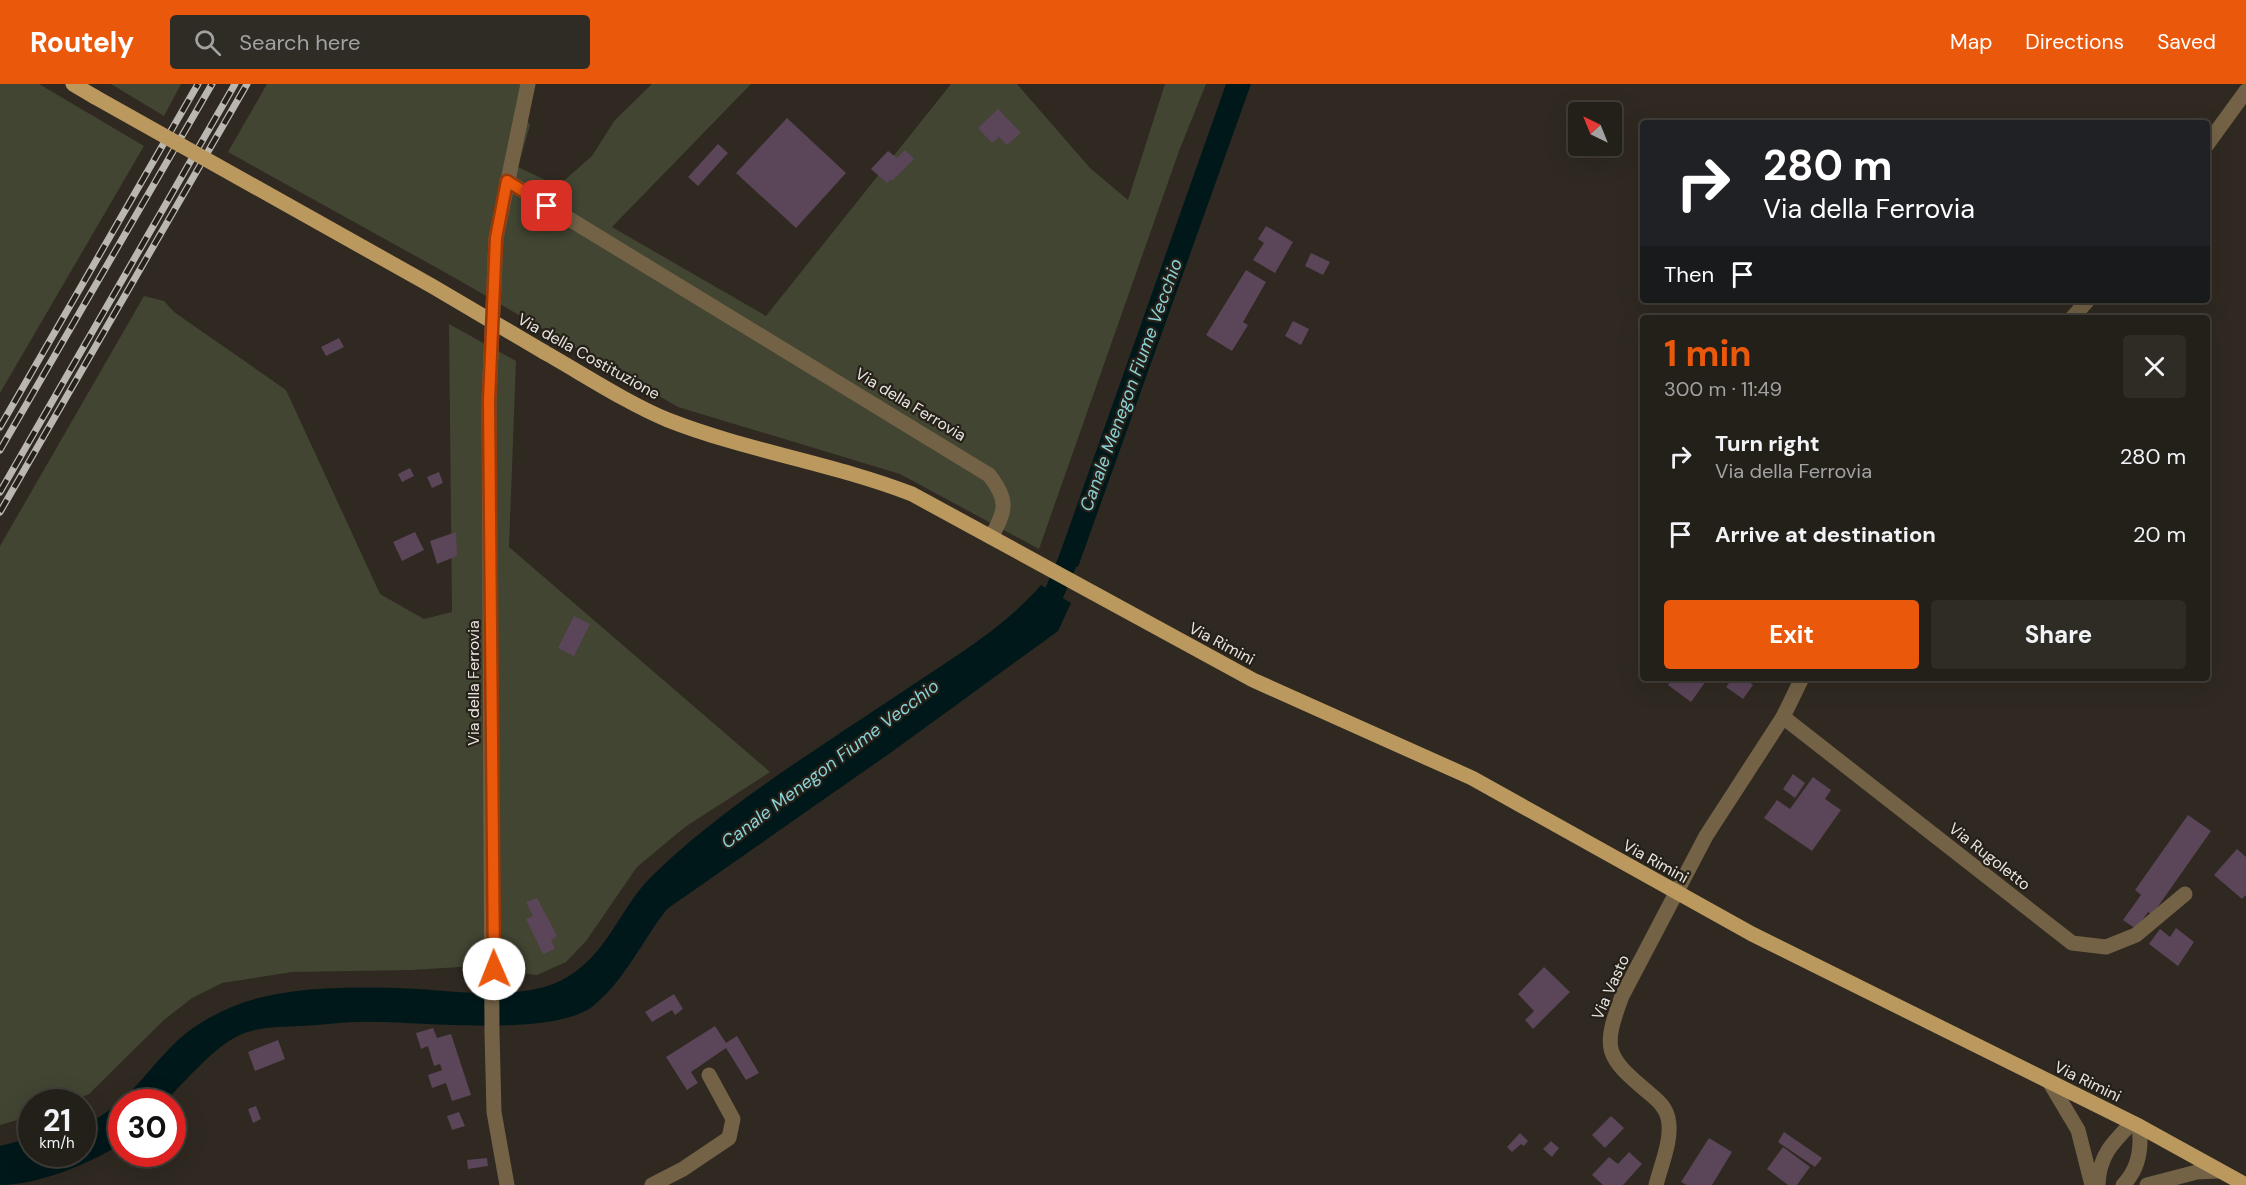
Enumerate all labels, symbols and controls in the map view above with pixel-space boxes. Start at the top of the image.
search box [170,15,590,69]
text: Routely [30,24,134,61]
icon: search [191,26,224,59]
text: Search here [239,28,361,57]
text: Map [1950,28,1992,56]
text: Directions [2025,28,2124,56]
text: Saved [2157,28,2216,56]
north arrow [1568,102,1622,156]
map controls [1568,102,1622,156]
text: 280 m [1763,138,1893,193]
icon: right [1664,144,1742,222]
pin [521,180,572,231]
icon: arrive [530,189,563,222]
text: Via della Ferrovia [1763,191,1975,226]
water label: Canale Menegon Fiume Vecchio [1074,255,1188,515]
icon: arrive [1726,258,1759,291]
text: Then [1664,260,1714,289]
street label: Via della Costituzione [514,309,664,404]
text: 1 min [1664,330,1752,377]
button: close [2123,335,2186,398]
street label: Via della Ferrovia [851,363,970,446]
text: 300 m · 11:49 [1664,376,1782,402]
text: Turn right [1715,429,1820,458]
icon: right [1664,440,1697,473]
text: 280 m [2120,442,2186,471]
text: Via della Ferrovia [1715,458,1872,484]
icon: arrive [1664,518,1697,551]
text: Arrive at destination [1715,520,1936,549]
text: 20 m [2133,520,2186,549]
button: Exit [1664,600,1919,669]
button: Share [1931,600,2186,669]
street label: Via Rimini [1185,617,1258,670]
street label: Via della Ferrovia [463,620,484,746]
water label: Canale Menegon Fiume Vecchio [716,674,944,854]
street label: Via Rugoletto [1944,818,2035,895]
street label: Via Rimini [1619,835,1692,888]
position arrow [462,937,526,1001]
street label: Via Vasto [1587,951,1634,1023]
street label: Via Rimini [2051,1056,2125,1107]
speed limit sign: 30 [108,1089,186,1167]
text: 21 [43,1101,71,1140]
text: km/h [39,1133,75,1153]

